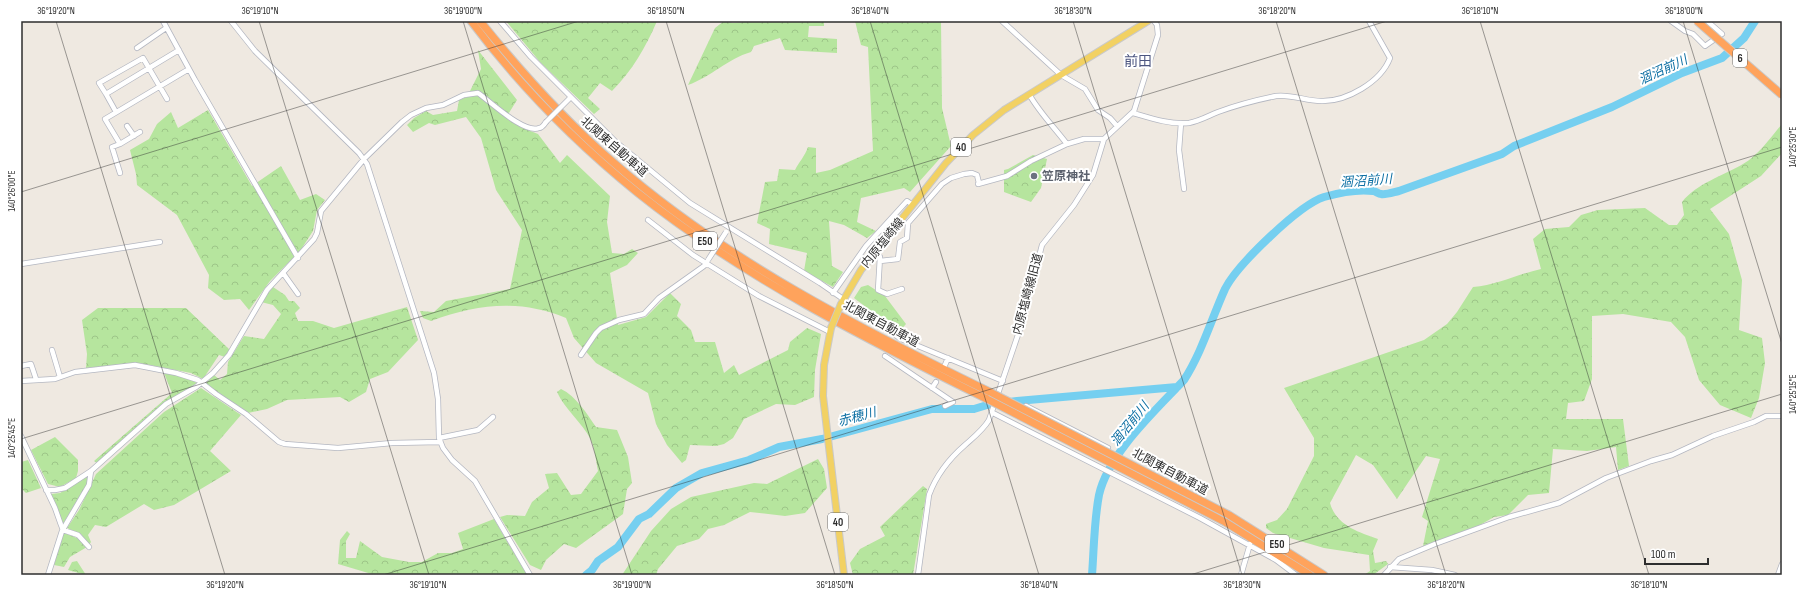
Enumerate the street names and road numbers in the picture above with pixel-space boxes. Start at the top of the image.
road number: 6 [1733,49,1747,67]
street label: 北関東自動車道 [577,114,651,180]
road number: 40 [951,138,971,156]
street label: 内原塩崎線 [858,215,908,271]
road number: E50 [693,232,717,250]
street label: 内原塩崎線旧道 [1010,251,1046,337]
street label: 北関東自動車道 [840,298,922,350]
street label: 北関東自動車道 [1129,446,1211,498]
road number: 40 [828,513,848,531]
road number: E50 [1265,535,1289,553]

